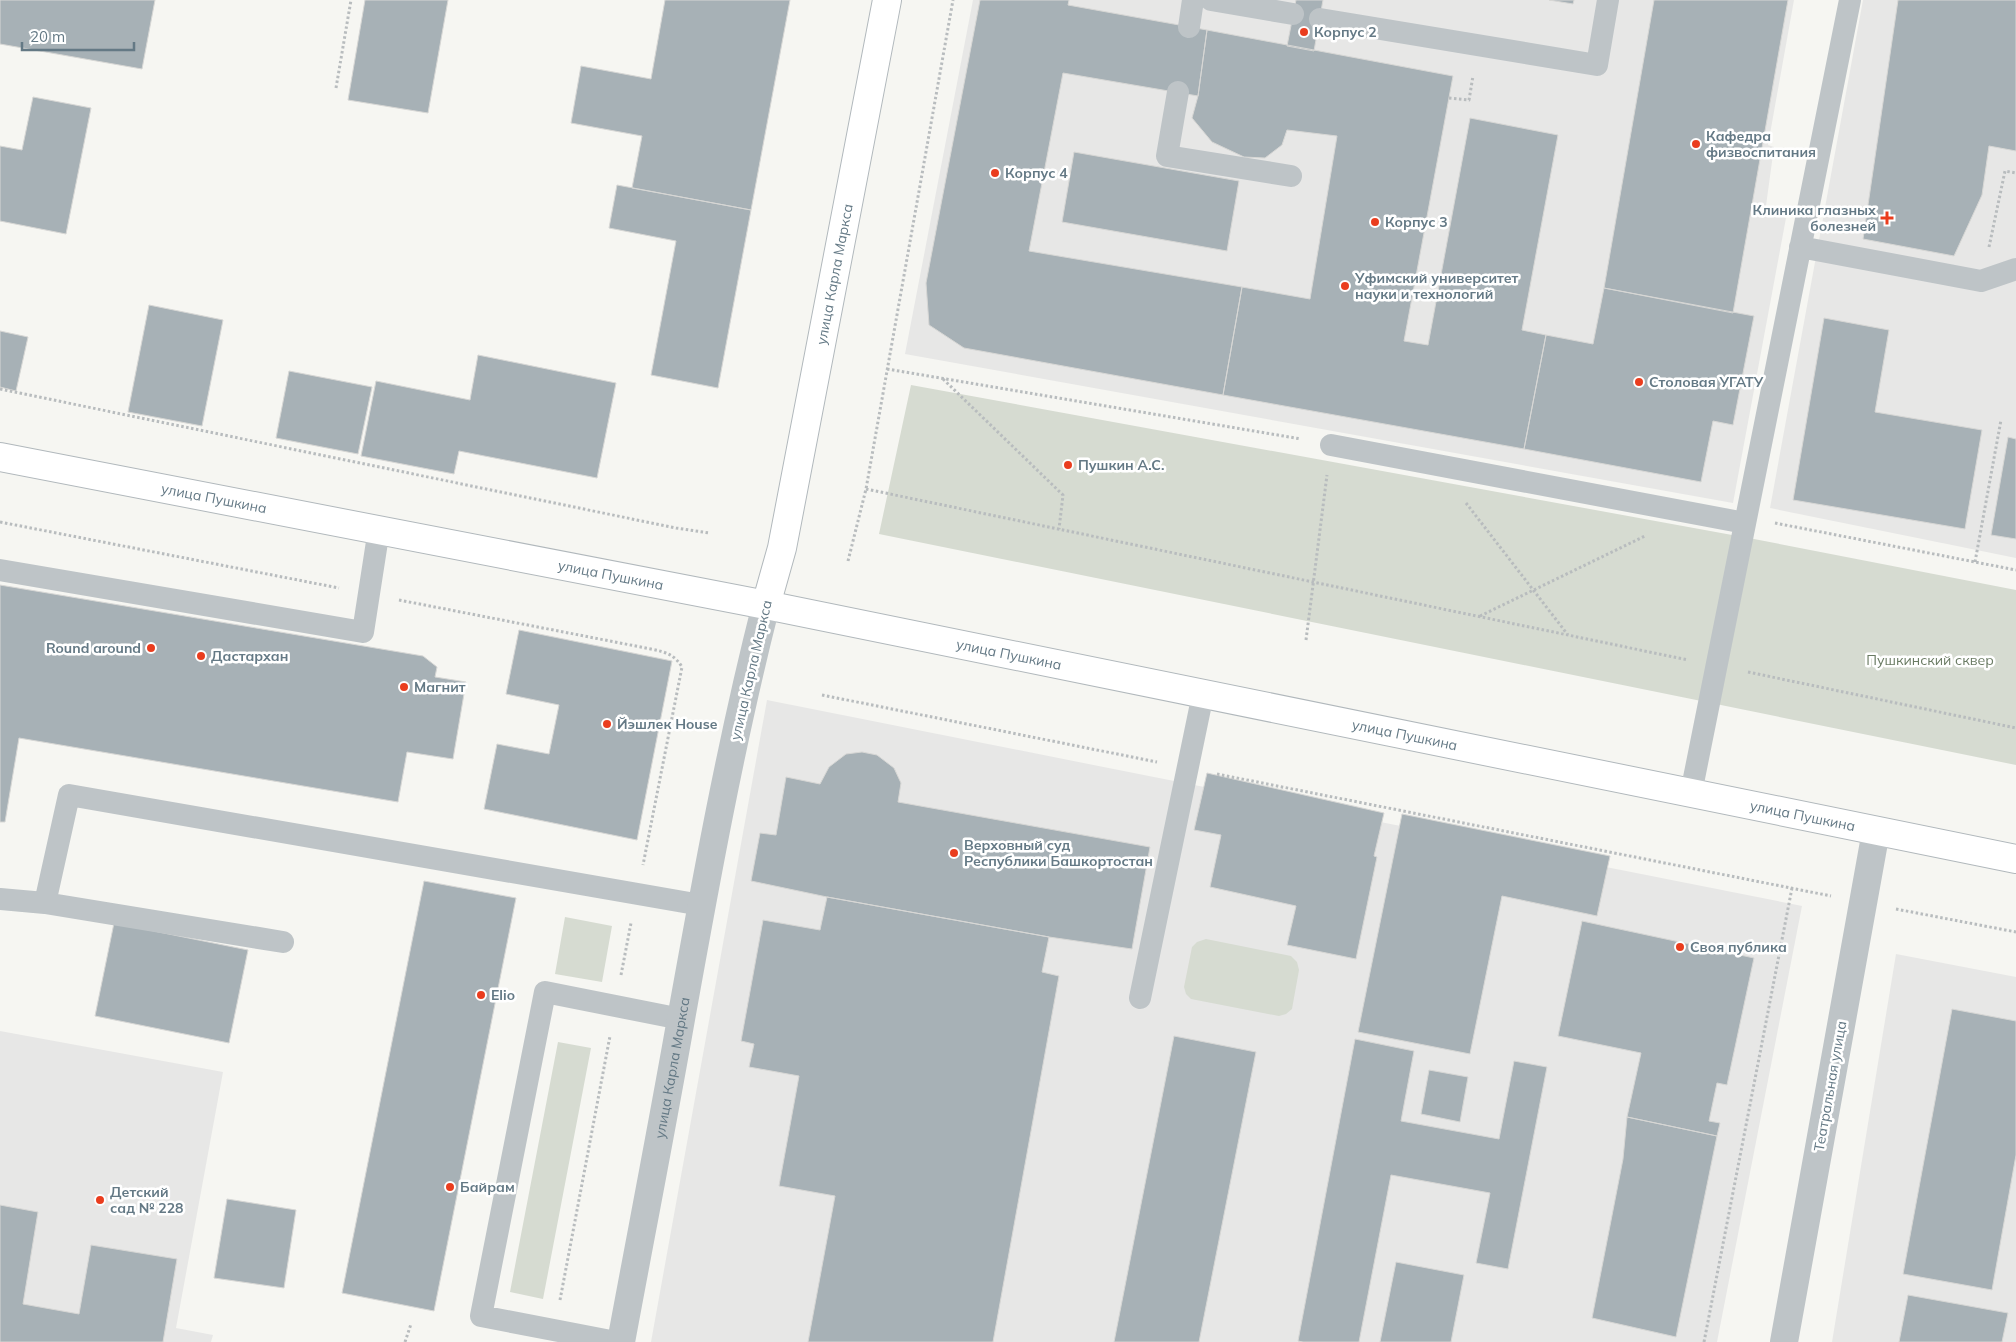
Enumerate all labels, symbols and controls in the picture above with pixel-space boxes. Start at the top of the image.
scale bar [22,20,135,52]
place label: Корпус 2 [1314,23,1377,41]
marker: Корпус 2 [1298,26,1310,38]
text: 20 m [30,27,65,46]
place label: Кафедра физвоспитания [1706,127,1816,161]
marker: Кафедра физвоспитания [1690,138,1702,150]
place label: Корпус 4 [1005,164,1068,182]
marker: Корпус 4 [989,167,1001,179]
place label: Клиника глазных болезней [1753,201,1876,235]
street label: улица Карла Маркса [812,202,857,346]
marker: Клиника глазных болезней [1880,211,1894,225]
place label: Корпус 3 [1385,213,1448,231]
marker: Корпус 3 [1369,216,1381,228]
place label: Уфимский университет науки и технологий [1354,269,1519,303]
marker: Уфимский университет науки и технологий [1339,280,1351,292]
place label: Столовая УГАТУ [1649,373,1764,391]
marker: Столовая УГАТУ [1633,376,1645,388]
place label: Пушкин А.С. [1078,456,1165,474]
marker: Пушкин А.С. [1062,459,1074,471]
street label: улица Пушкина [160,479,268,517]
street label: улица Пушкина [556,556,665,594]
street label: улица Карла Маркса [726,598,776,742]
street label: улица Пушкина [955,635,1063,674]
place label: Round around [46,639,141,657]
marker: Round around [145,642,157,654]
place label: Дастархан [211,647,288,665]
marker: Дастархан [195,650,207,662]
park label: Пушкинский сквер [1866,651,1994,669]
place label: Магнит [414,678,466,696]
marker: Магнит [398,681,410,693]
place label: Йэшлек House [617,715,718,733]
street label: улица Пушкина [1351,715,1459,754]
marker: Йэшлек House [601,718,613,730]
street label: улица Пушкина [1748,796,1857,835]
place label: Верховный суд Республики Башкортостан [964,836,1153,870]
marker: Верховный суд Республики Башкортостан [948,847,960,859]
place label: Своя публика [1690,938,1787,956]
marker: Своя публика [1674,941,1686,953]
place label: Elio [491,986,515,1004]
marker: Elio [475,989,487,1001]
street label: улица Карла Маркса [650,996,694,1140]
street label: Театральная улица [1810,1019,1850,1153]
place label: Байрам [460,1178,515,1196]
marker: Байрам [444,1181,456,1193]
place label: Детский сад № 228 [110,1183,184,1217]
marker: Детский сад № 228 [94,1194,106,1206]

